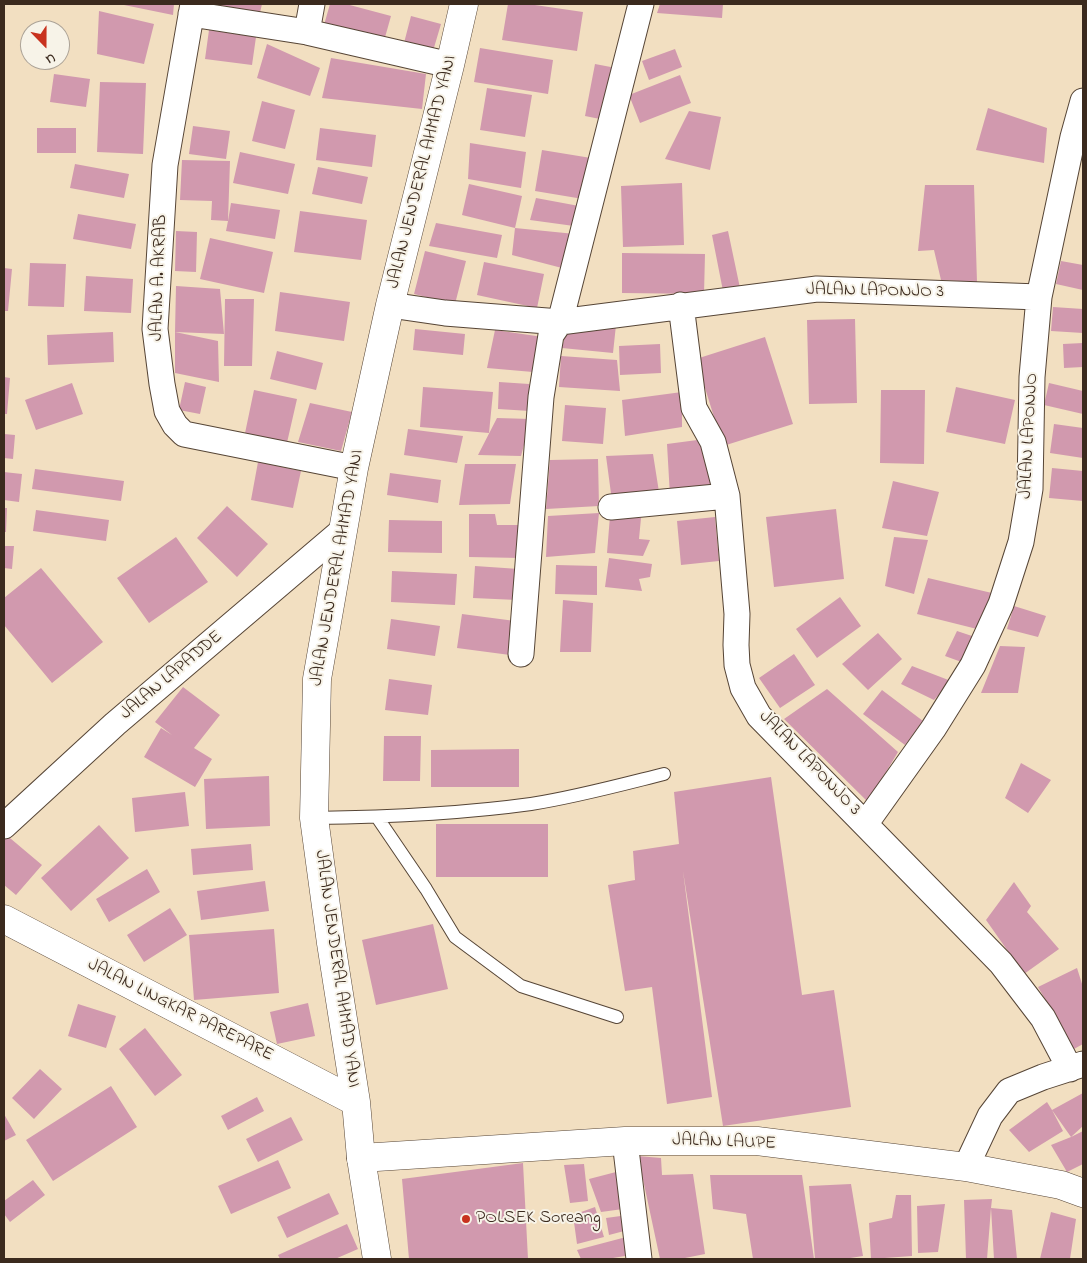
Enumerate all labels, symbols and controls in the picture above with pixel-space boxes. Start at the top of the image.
north arrow [20,20,70,70]
text: U [42,47,58,70]
street label: JALAN JENDERAL AHMAD YANI [384,53,462,291]
street label: JALAN A. AKRAB [147,214,173,342]
street label: JALAN LAPONJO 3 [806,280,944,304]
street label: JALAN LAPONJO [1016,373,1044,499]
street label: JALAN JENDERAL AHMAD YANI [307,448,369,688]
street label: JALAN LAPADDE [116,627,228,725]
street label: JALAN LAPONJO 3 [753,707,865,821]
street label: JALAN JENDERAL AHMAD YANI [309,849,363,1089]
street label: JALAN LINGKAR PAREPARE [84,955,276,1067]
street label: JALAN LAUPE [672,1130,776,1156]
place label: POLSEK Soreang [476,1208,601,1230]
marker: POLSEK Soreang [460,1213,472,1225]

